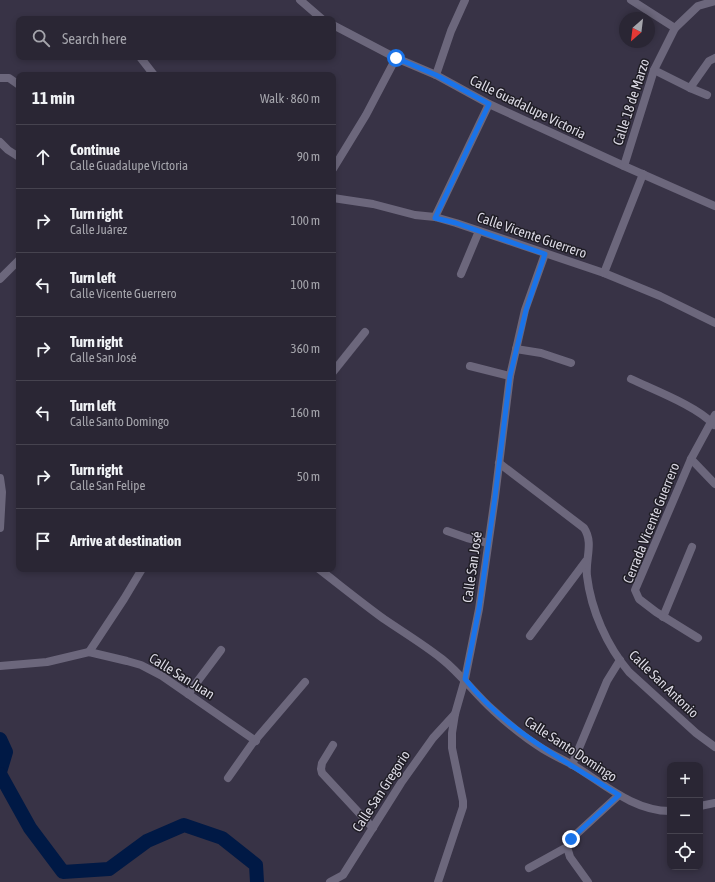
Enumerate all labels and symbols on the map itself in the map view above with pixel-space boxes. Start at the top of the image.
north arrow [619,12,655,48]
route start [387,49,405,67]
street label: Calle 18 de Marzo [610,57,652,147]
street label: Calle Guadalupe Victoria [467,72,589,142]
street label: Calle Vicente Guerrero [475,209,589,261]
street label: Cerrada Vicente Guerrero [619,460,683,586]
street label: Calle San José [459,530,485,604]
street label: Calle San Antonio [626,647,702,721]
street label: Calle San Juan [146,650,218,702]
street label: Calle Santo Domingo [522,713,620,785]
street label: Calle San Gregorio [349,747,413,835]
route end [562,830,580,848]

